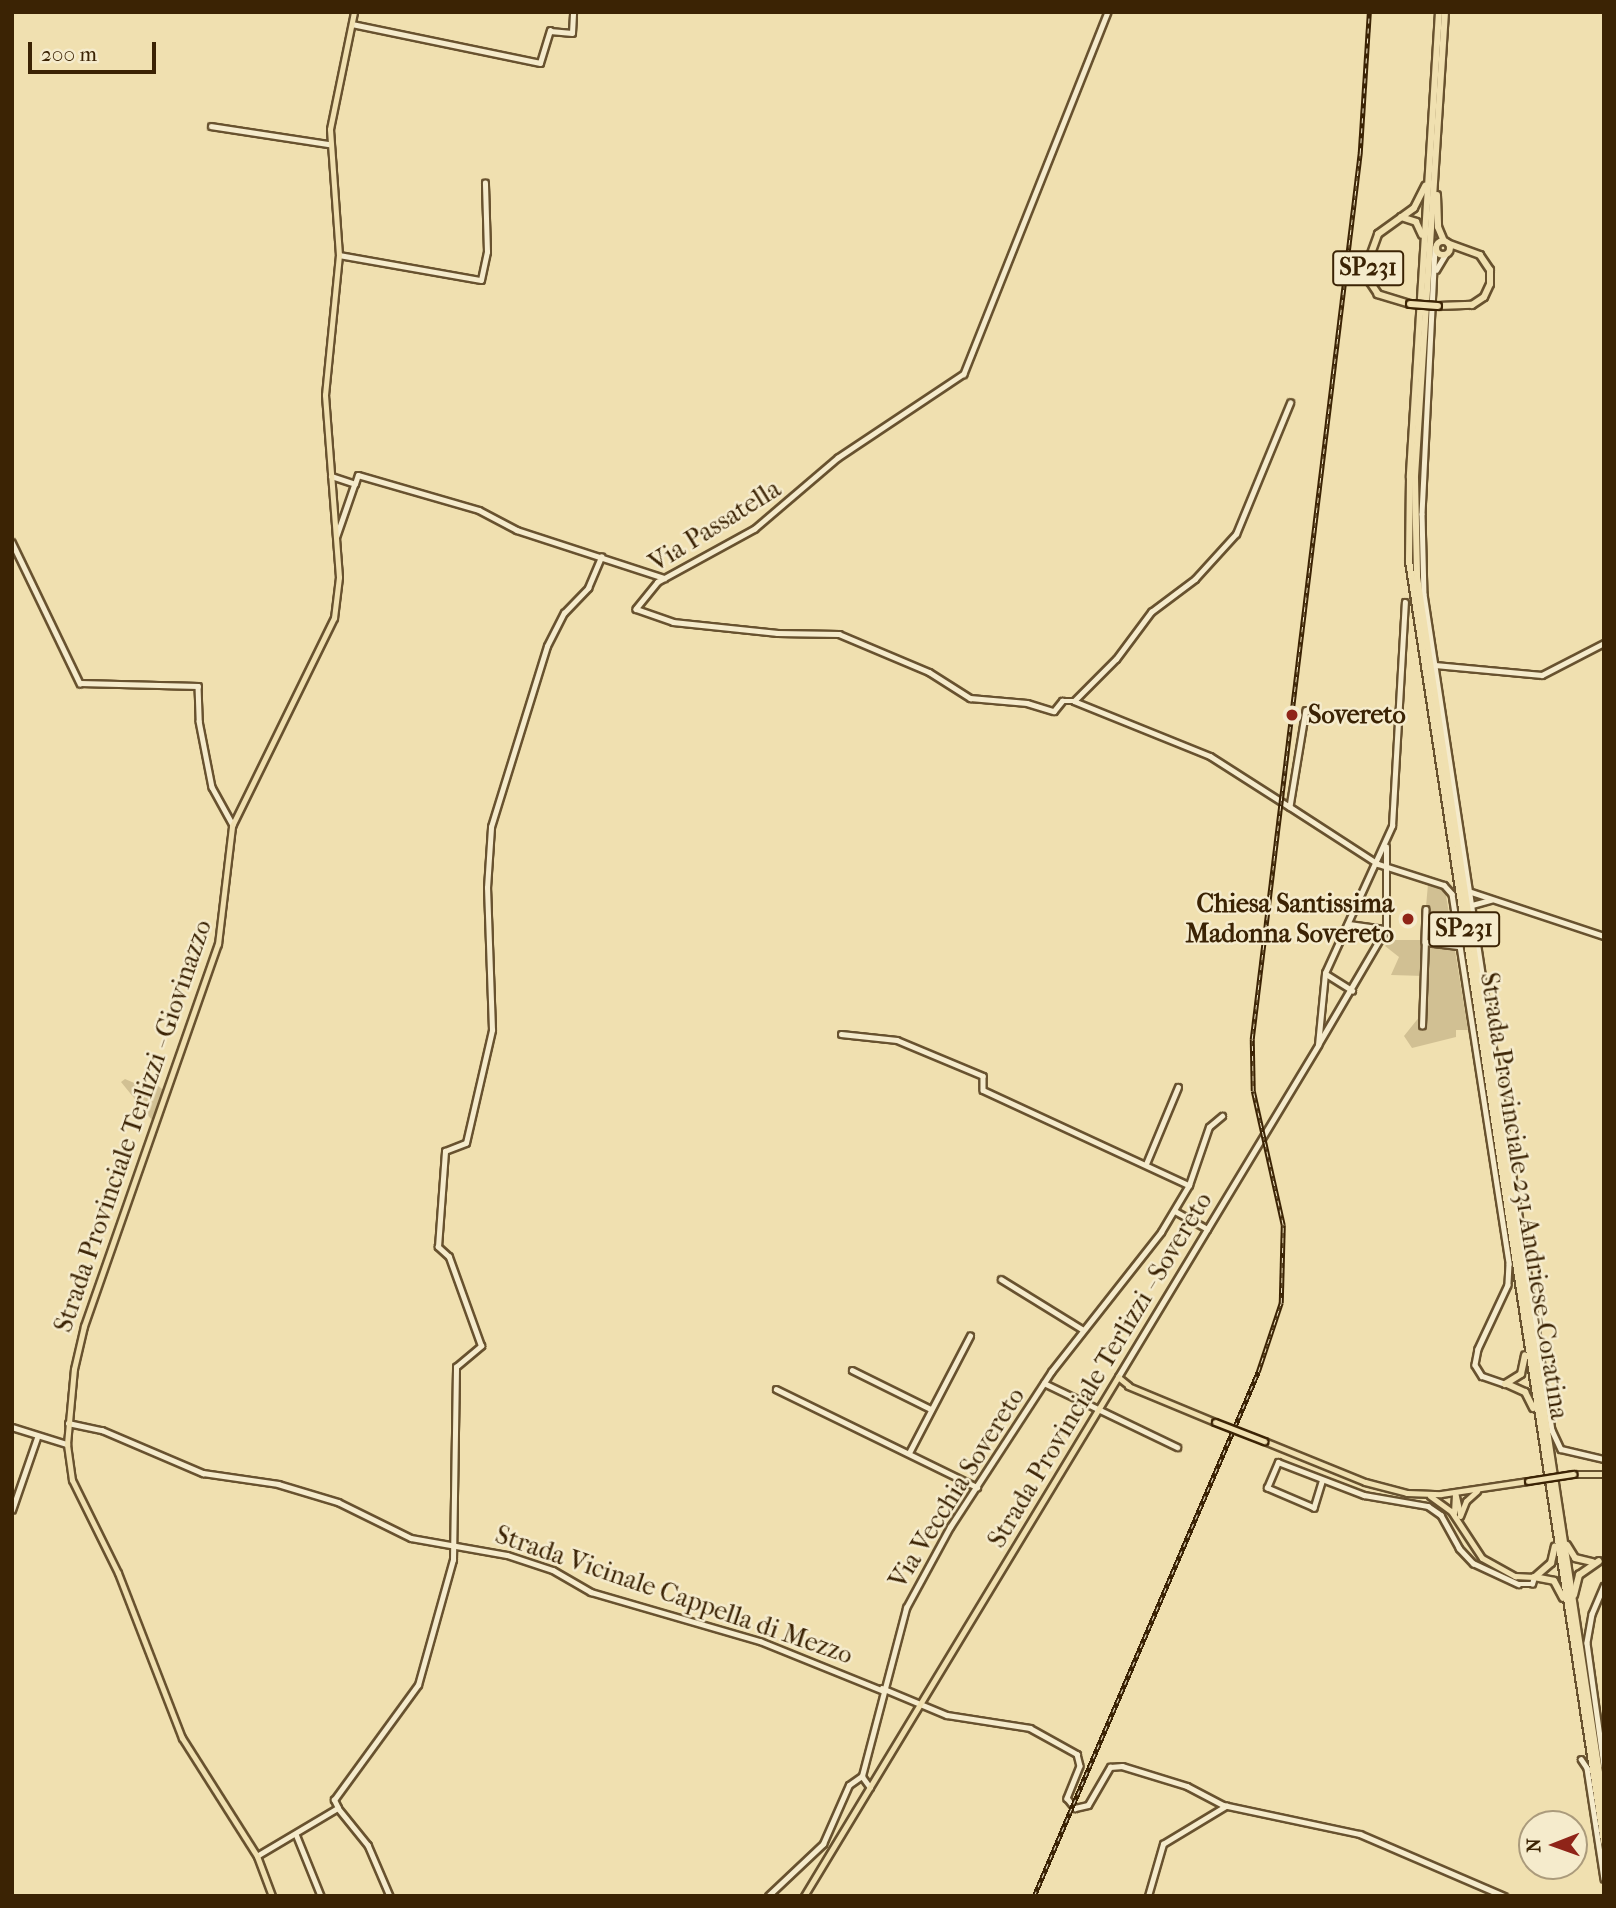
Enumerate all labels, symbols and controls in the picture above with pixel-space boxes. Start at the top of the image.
scale bar [32,28,159,72]
text: 200 m [41,42,97,66]
road number: SP231 [1331,247,1405,288]
street label: Via Passatella [643,473,787,579]
place label: Sovereto [1308,699,1406,731]
marker: Sovereto [1282,705,1302,725]
place label: Chiesa Santissima Madonna Sovereto [1186,888,1394,950]
road number: SP231 [1427,909,1501,950]
marker: Chiesa Santissima Madonna Sovereto [1400,911,1416,927]
street label: Strada Provinciale Terlizzi - Giovinazzo [48,916,218,1336]
street label: Strada Provinciale 231 Andriese-Coratina [1473,970,1575,1422]
street label: Strada Provinciale Terlizzi - Sovereto [981,1187,1219,1553]
street label: Via Vecchia Sovereto [883,1382,1031,1594]
street label: Strada Vicinale Cappella di Mezzo [491,1519,857,1671]
north arrow [1518,1810,1588,1880]
text: N [1523,1838,1545,1853]

